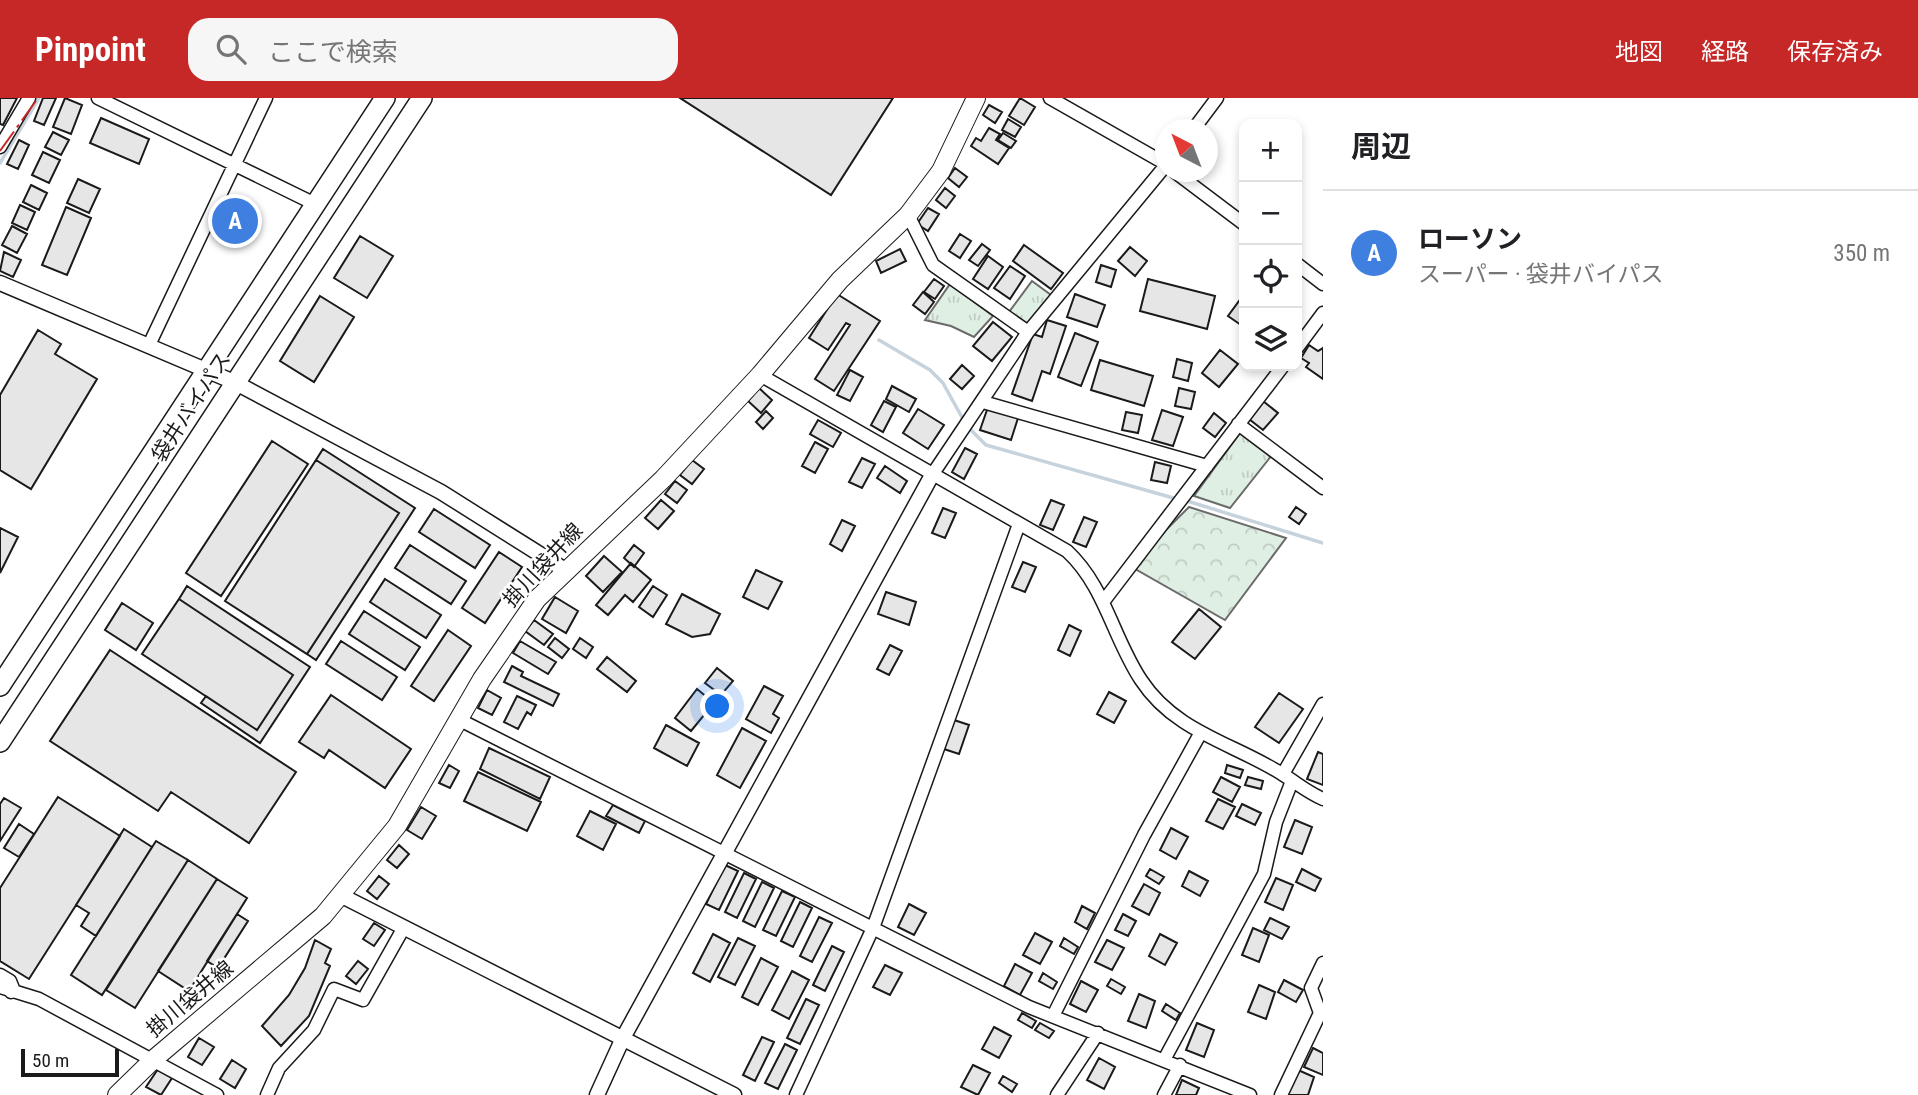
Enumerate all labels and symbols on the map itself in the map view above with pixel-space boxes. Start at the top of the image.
north arrow [1155,119,1218,182]
pin: A [212,195,258,247]
street label: 袋井バイパス [147,348,235,466]
street label: 掛川袋井線 [498,518,588,612]
your location [700,689,734,723]
street label: 掛川袋井線 [142,956,238,1042]
scale bar [21,1046,119,1078]

